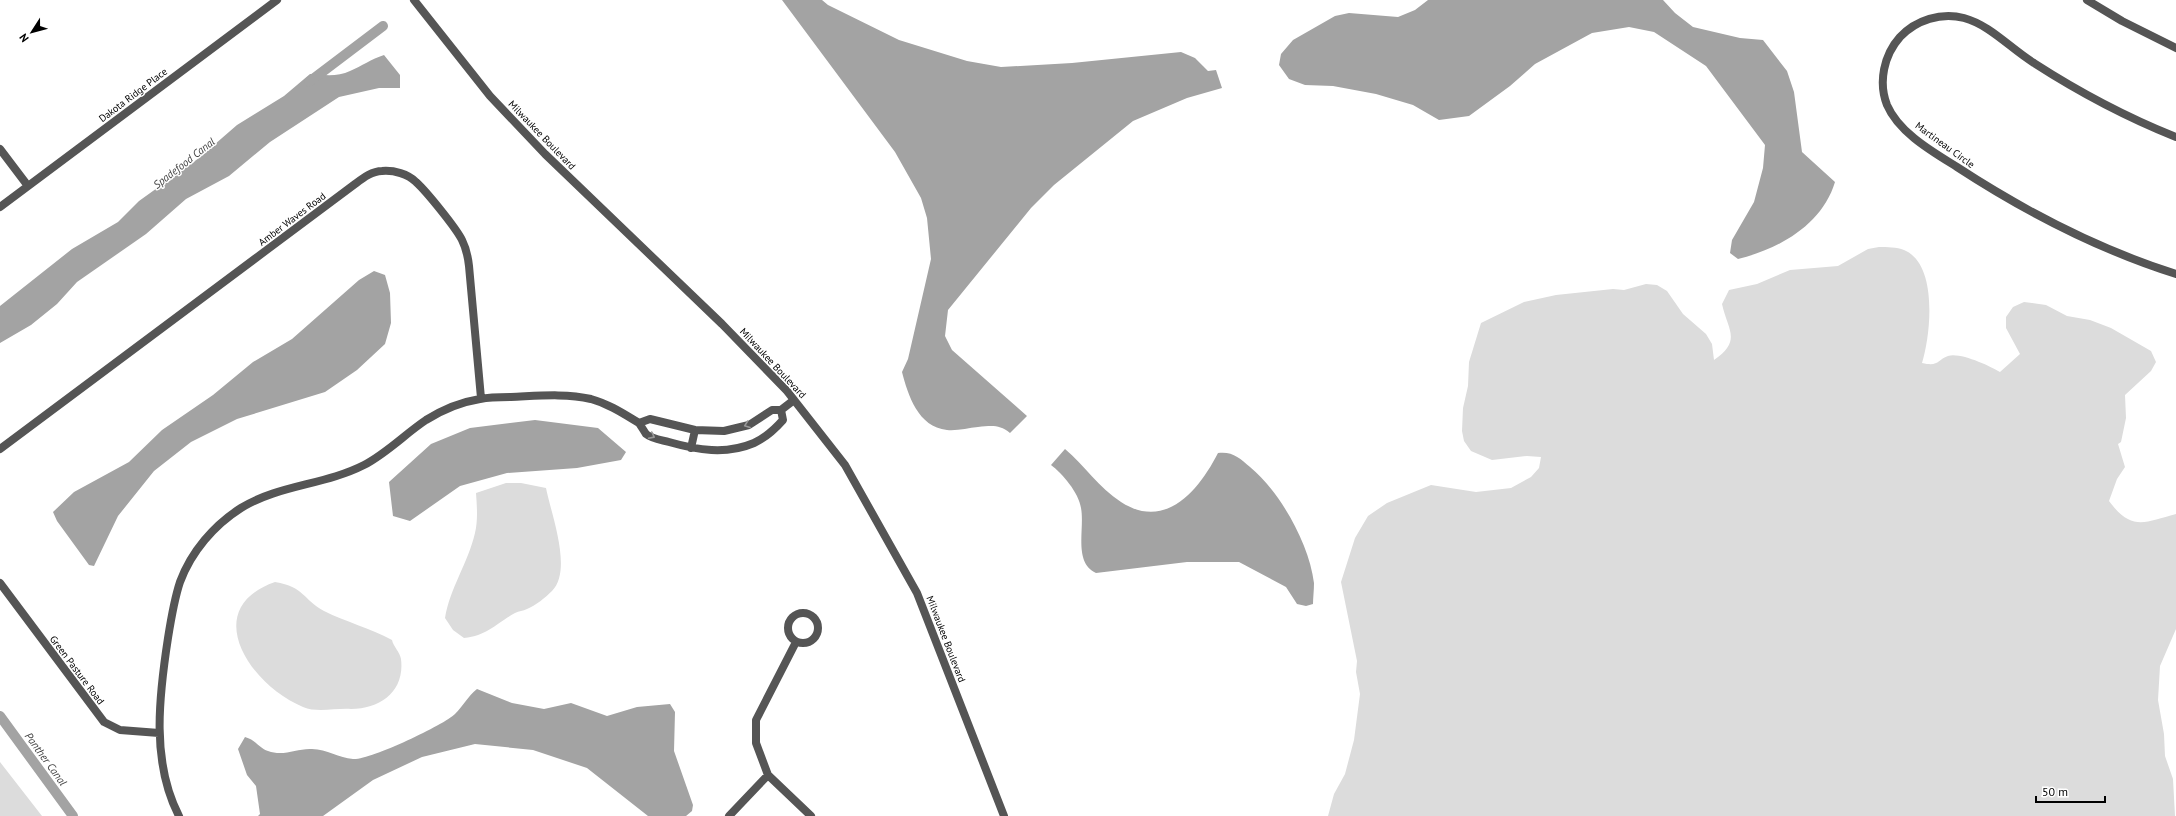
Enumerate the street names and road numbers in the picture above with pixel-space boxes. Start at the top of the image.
street label: Dakota Ridge Place [96,65,170,125]
street label: Milwaukee Boulevard [506,98,578,172]
street label: Martineau Circle [1913,119,1977,171]
street label: Amber Waves Road [256,189,328,249]
street label: Milwaukee Boulevard [737,325,809,401]
street label: Milwaukee Boulevard [924,594,968,684]
street label: Green Pasture Road [47,633,107,707]

